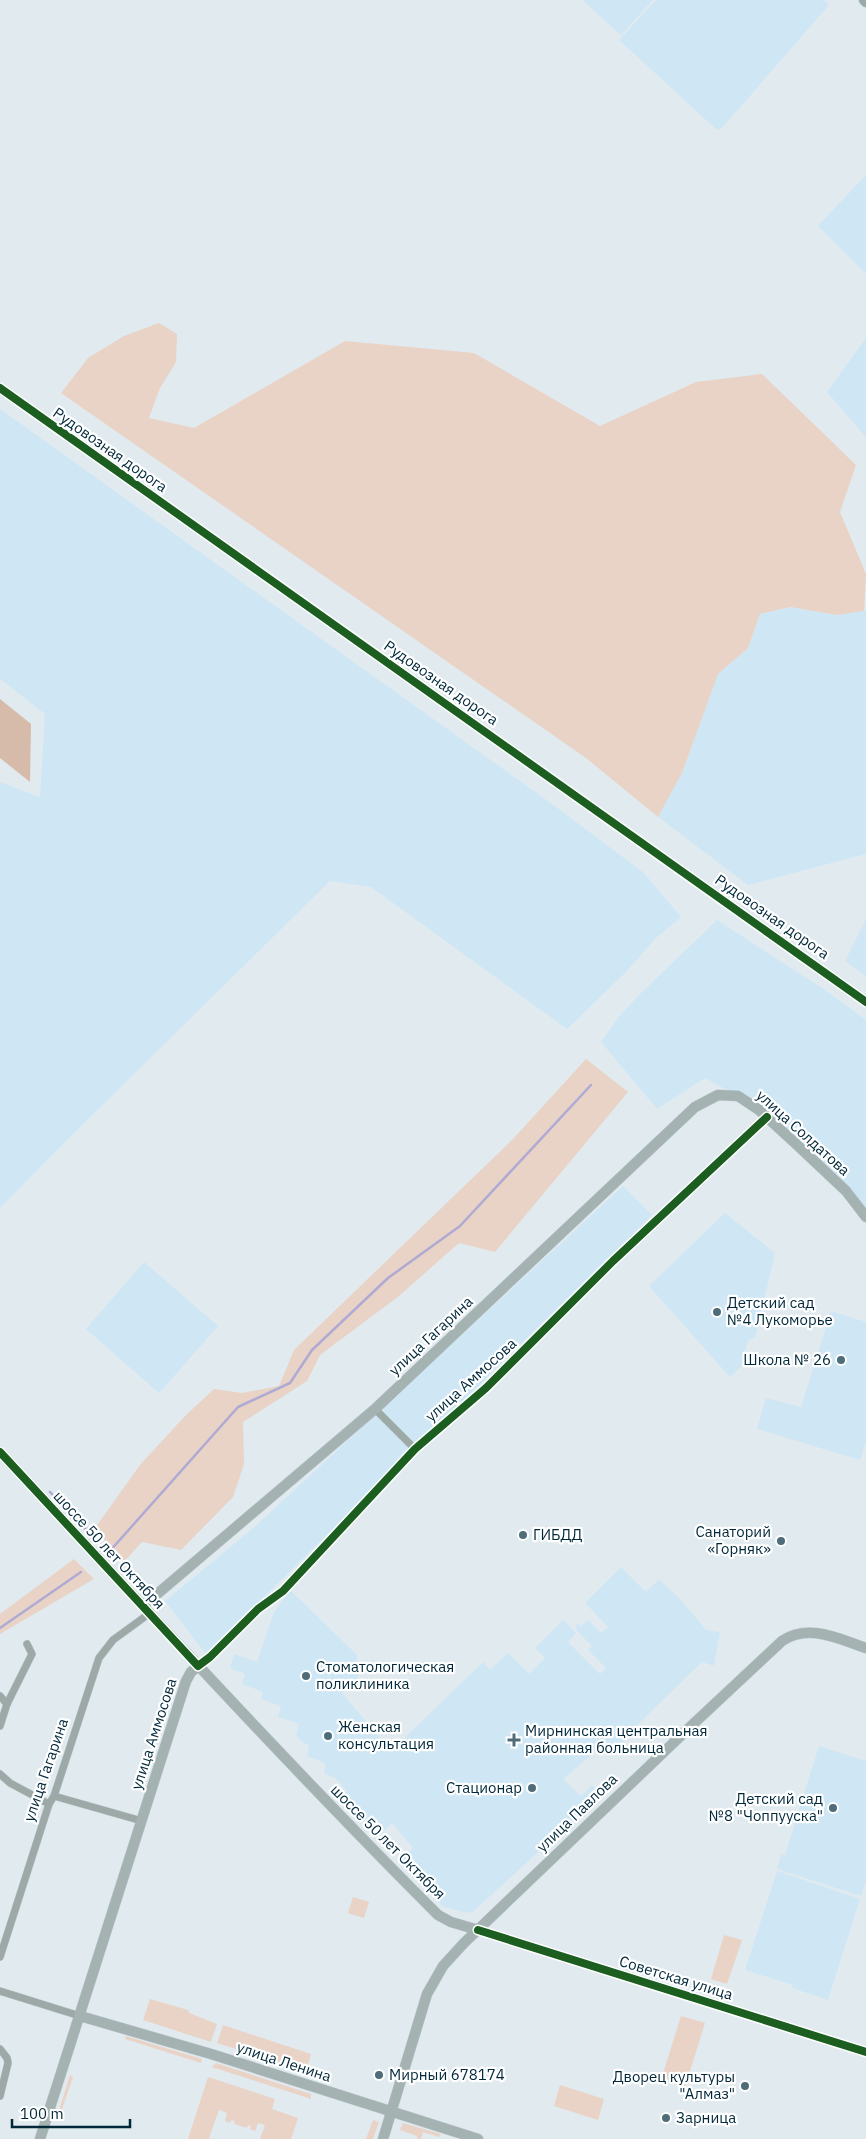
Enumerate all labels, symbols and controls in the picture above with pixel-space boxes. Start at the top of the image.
street label: Рудовозная дорога [49,403,171,496]
street label: Рудовозная дорога [380,636,502,729]
street label: Рудовозная дорога [711,870,833,963]
street label: улица Солдатова [753,1086,854,1180]
street label: улица Гагарина [385,1292,477,1379]
place label: Детский сад №4 Лукоморье [727,1293,833,1329]
marker: Детский сад №4 Лукоморье [711,1306,723,1318]
street label: улица Аммосова [421,1334,520,1426]
place label: Школа № 26 [743,1350,831,1369]
marker: Школа № 26 [835,1354,847,1366]
street label: шоссе 50 лет Октября [50,1487,169,1613]
place label: Санаторий «Горняк» [696,1522,771,1558]
place label: ГИБДД [533,1525,583,1544]
marker: ГИБДД [517,1529,529,1541]
marker: Санаторий «Горняк» [775,1535,787,1547]
place label: Стоматологическая поликлиника [316,1657,454,1693]
marker: Стоматологическая поликлиника [300,1670,312,1682]
street label: улица Аммосова [127,1676,181,1792]
street label: улица Гагарина [19,1716,72,1824]
place label: Женская консультация [338,1717,434,1753]
place label: Мирнинская центральная районная больница [525,1721,708,1757]
marker: Женская консультация [322,1730,334,1742]
marker: Мирнинская центральная районная больница [507,1733,521,1747]
street label: улица Павлова [532,1769,621,1856]
place label: Стационар [446,1778,522,1797]
street label: шоссе 50 лет Октября [327,1780,450,1903]
marker: Стационар [526,1782,538,1794]
place label: Детский сад №8 "Чоппууска" [709,1789,823,1825]
marker: Детский сад №8 "Чоппууска" [827,1802,839,1814]
street label: Советская улица [617,1951,735,2004]
street label: улица Ленина [235,2037,334,2086]
place label: Мирный 678174 [389,2065,505,2084]
place label: Дворец культуры "Алмаз" [613,2067,735,2103]
marker: Мирный 678174 [373,2069,385,2081]
marker: Дворец культуры "Алмаз" [739,2080,751,2092]
scale bar [12,2096,130,2128]
text: 100 m [20,2104,64,2123]
place label: Зарница [676,2108,736,2127]
marker: Зарница [660,2112,672,2124]

